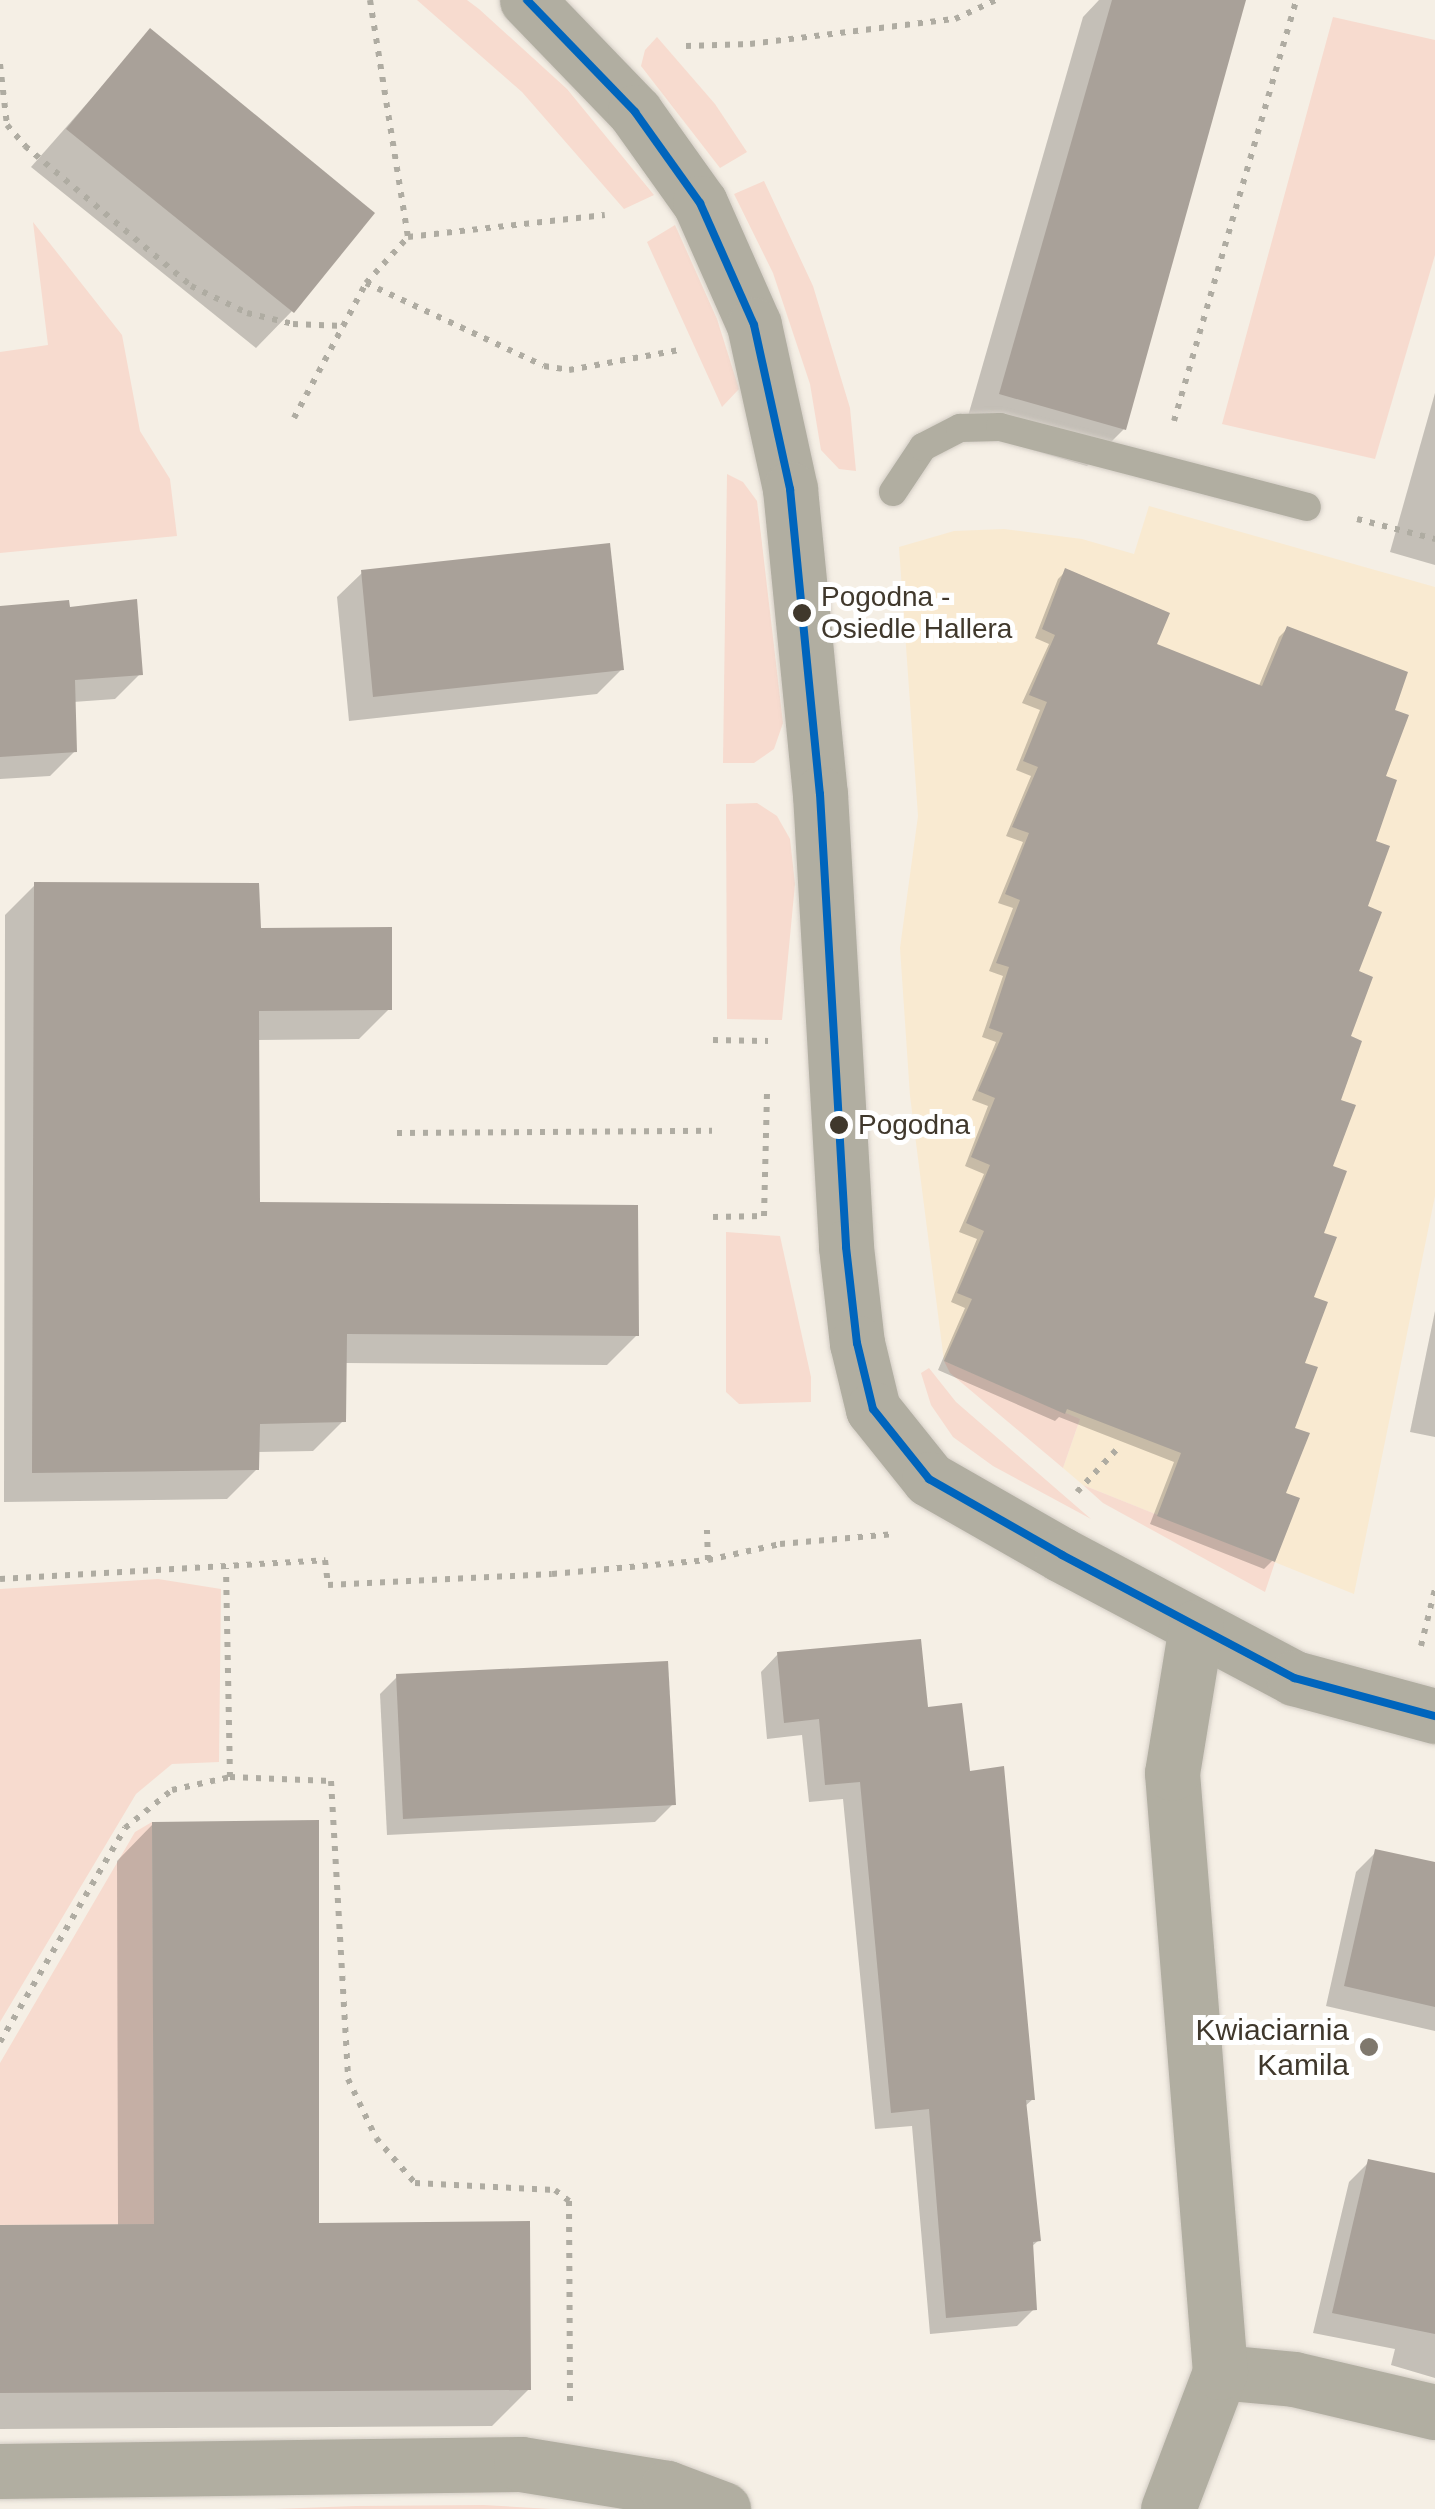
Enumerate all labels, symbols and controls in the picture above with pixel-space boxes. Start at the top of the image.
place label: Pogodna - Osiedle Hallera [821,580,1012,646]
marker: Pogodna - Osiedle Hallera [792,603,812,623]
place label: Pogodna [858,1108,970,1142]
marker: Pogodna [829,1115,849,1135]
place label: Kwiaciarnia Kamila [1196,2012,1349,2082]
marker: Kwiaciarnia Kamila [1358,2036,1380,2058]

